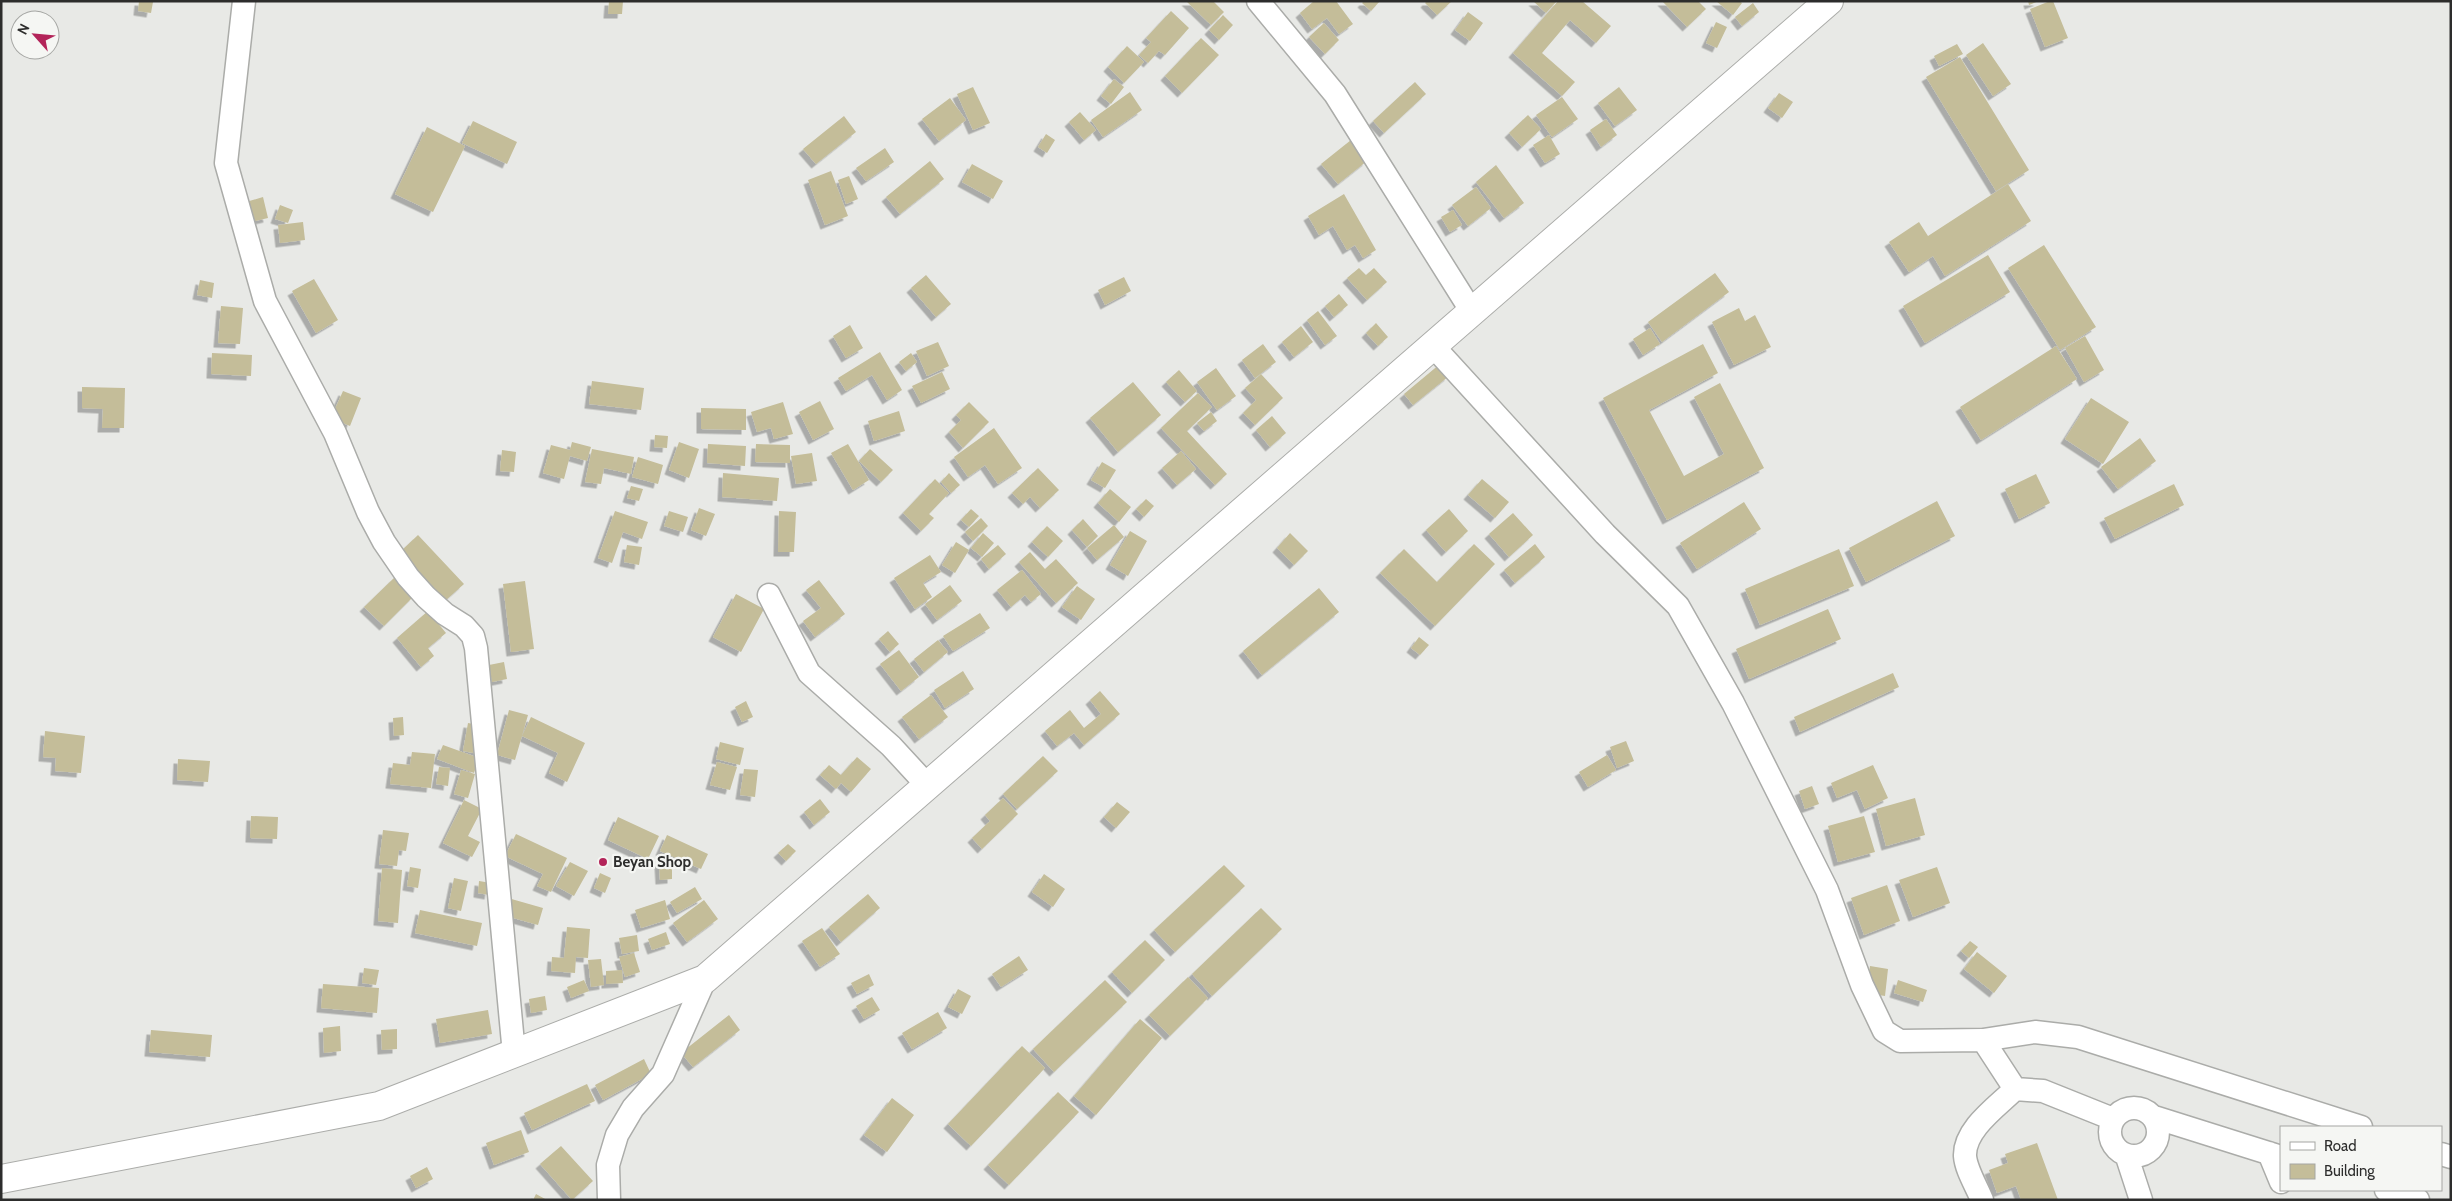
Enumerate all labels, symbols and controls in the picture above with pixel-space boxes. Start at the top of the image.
north arrow [10,10,60,60]
text: N [13,21,34,38]
place label: Beyan Shop [613,853,692,871]
marker: Beyan Shop [597,856,609,868]
legend [2280,1126,2442,1191]
text: Road [2324,1137,2357,1155]
text: Building [2324,1162,2375,1180]

